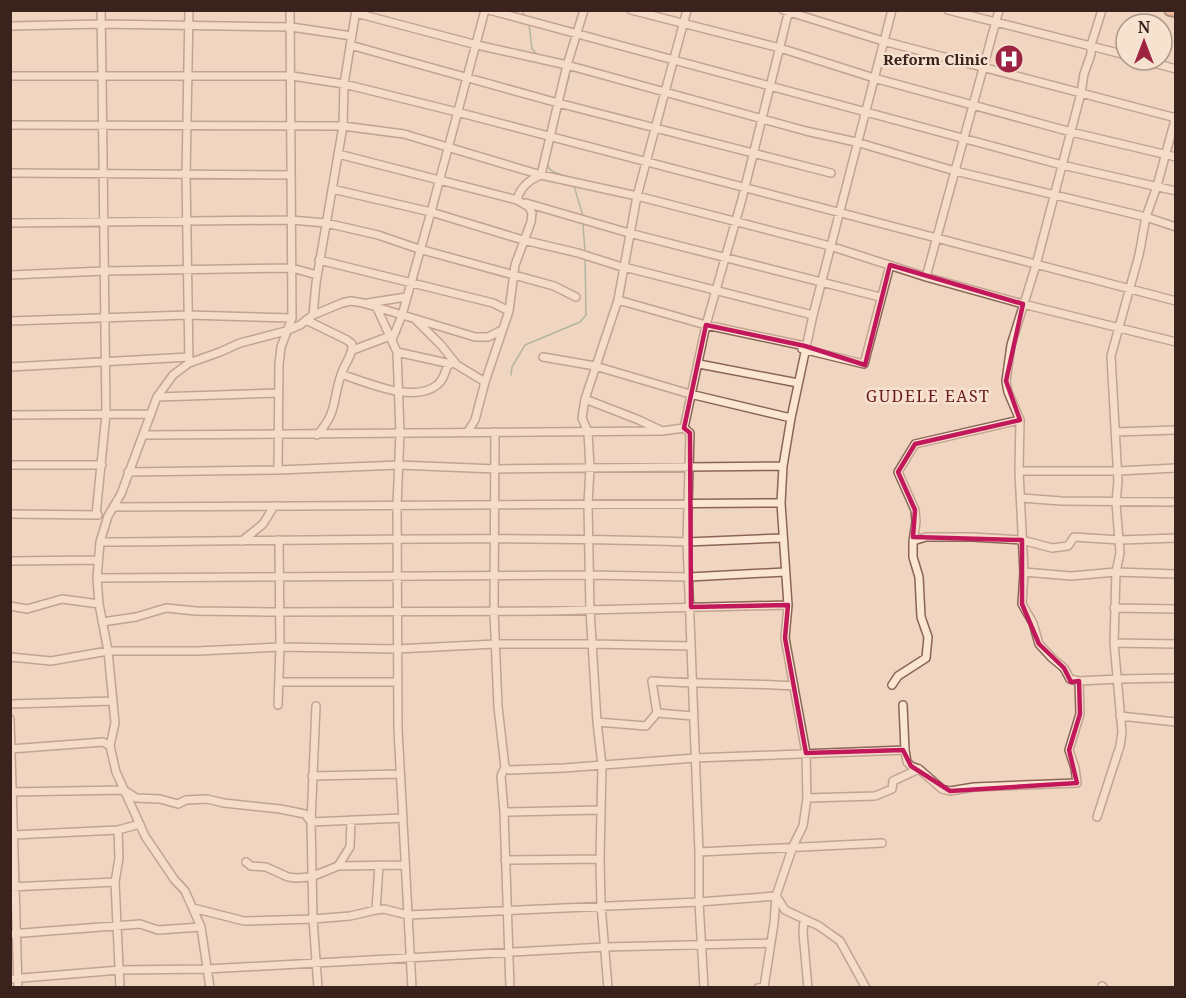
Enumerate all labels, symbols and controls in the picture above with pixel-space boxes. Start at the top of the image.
north arrow [1114,12,1174,72]
text: N [1138,16,1151,38]
hospital icon: Reform Clinic [993,43,1025,75]
place label: Reform Clinic [883,49,988,69]
district label: GUDELE EAST [866,385,990,407]

